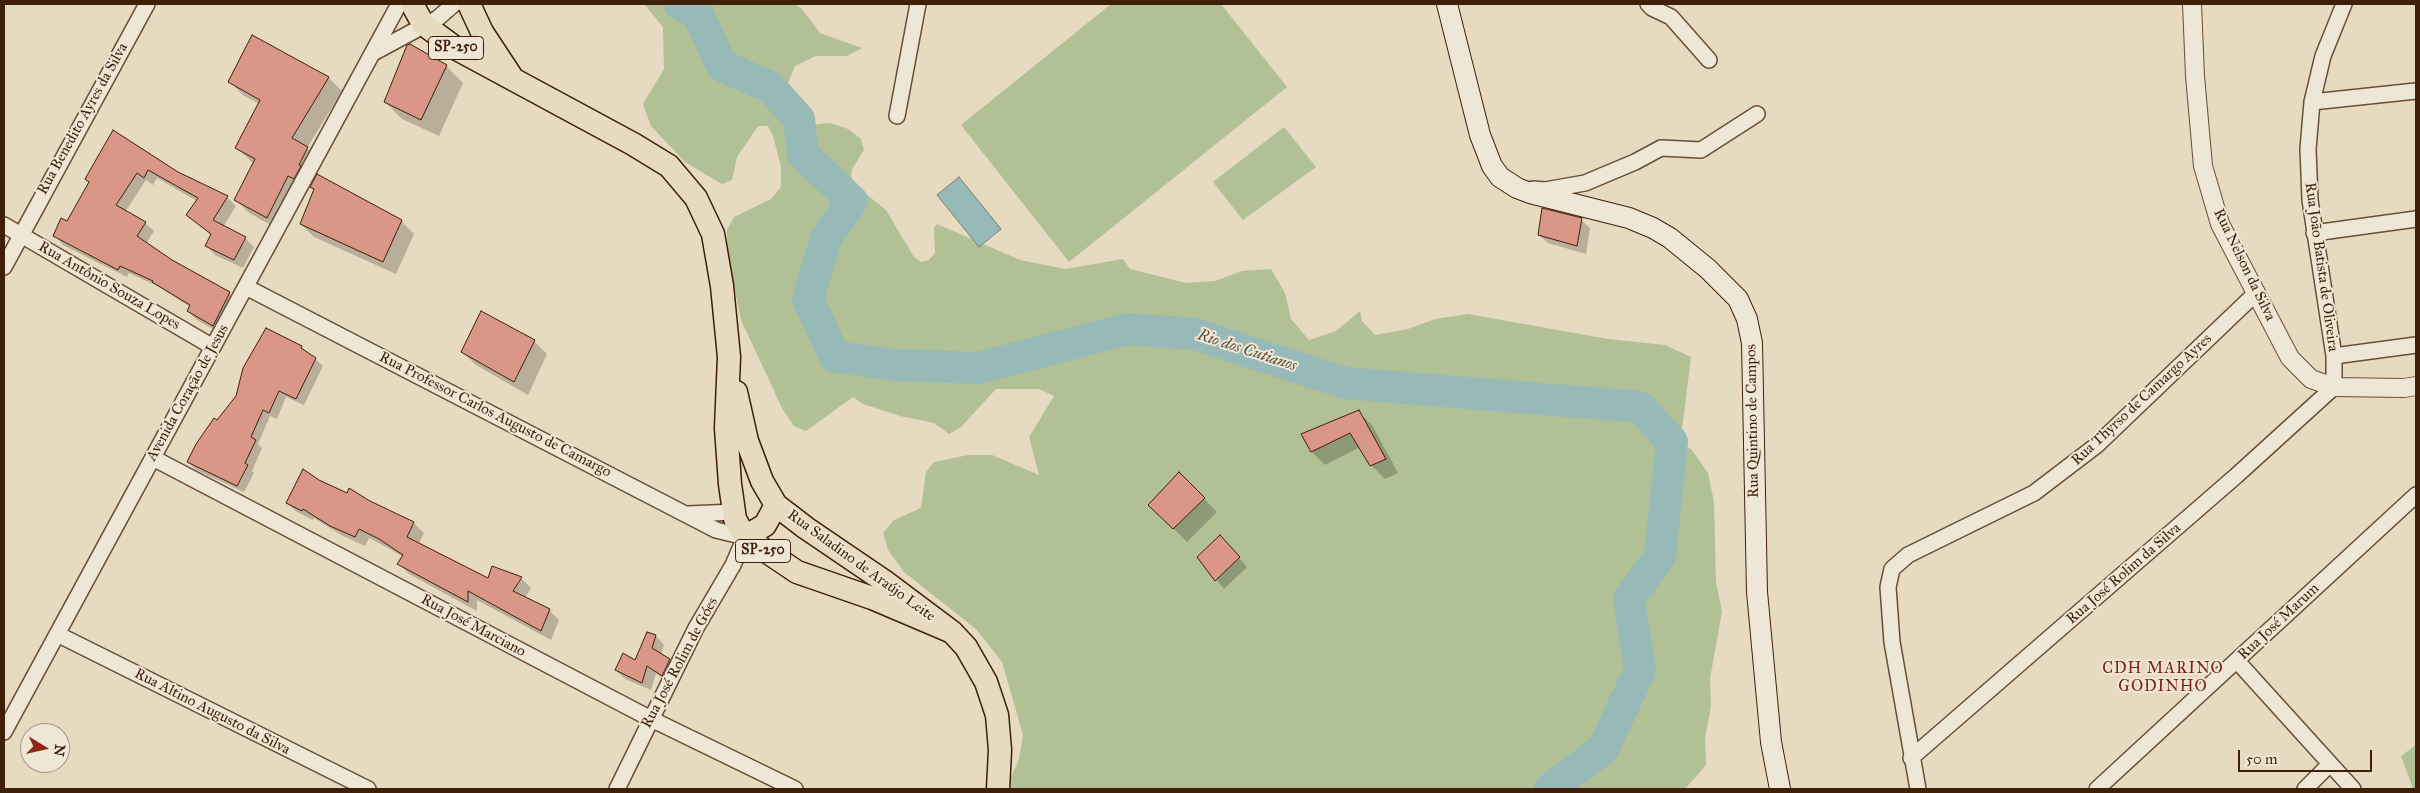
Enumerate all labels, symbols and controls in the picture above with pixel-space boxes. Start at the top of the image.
road number: SP-250 [428,36,484,59]
street label: Rua Benedito Ayres da Silva [34,40,132,198]
street label: Rua João Batista de Oliveira [2300,181,2342,353]
street label: Rua Nelson da Silva [2209,206,2279,324]
street label: Rua Antônio Souza Lopes [35,238,183,334]
street label: Avenida Coração de Jesus [143,322,233,464]
water label: Rio dos Cutianos [1195,326,1299,376]
street label: Rua Thyrso de Camargo Ayres [2068,330,2216,470]
street label: Rua Quintino de Campos [1743,344,1763,498]
street label: Rua Professor Carlos Augusto de Camargo [376,348,614,482]
street label: Rua Saladino de Araújo Leite [783,506,939,626]
street label: Rua José Rolim da Silva [2063,519,2185,629]
road number: SP-250 [736,540,790,562]
street label: Rua José Marum [2235,580,2323,664]
street label: Rua José Marciano [417,591,529,661]
street label: Rua José Rolim de Góes [638,594,722,732]
district label: CDH MARINO GODINHO [2101,659,2225,697]
street label: Rua Altino Augusto da Silva [131,665,293,759]
north arrow [20,723,70,773]
scale bar [2240,740,2374,772]
text: N [50,743,69,757]
text: 50 m [2246,750,2278,768]

